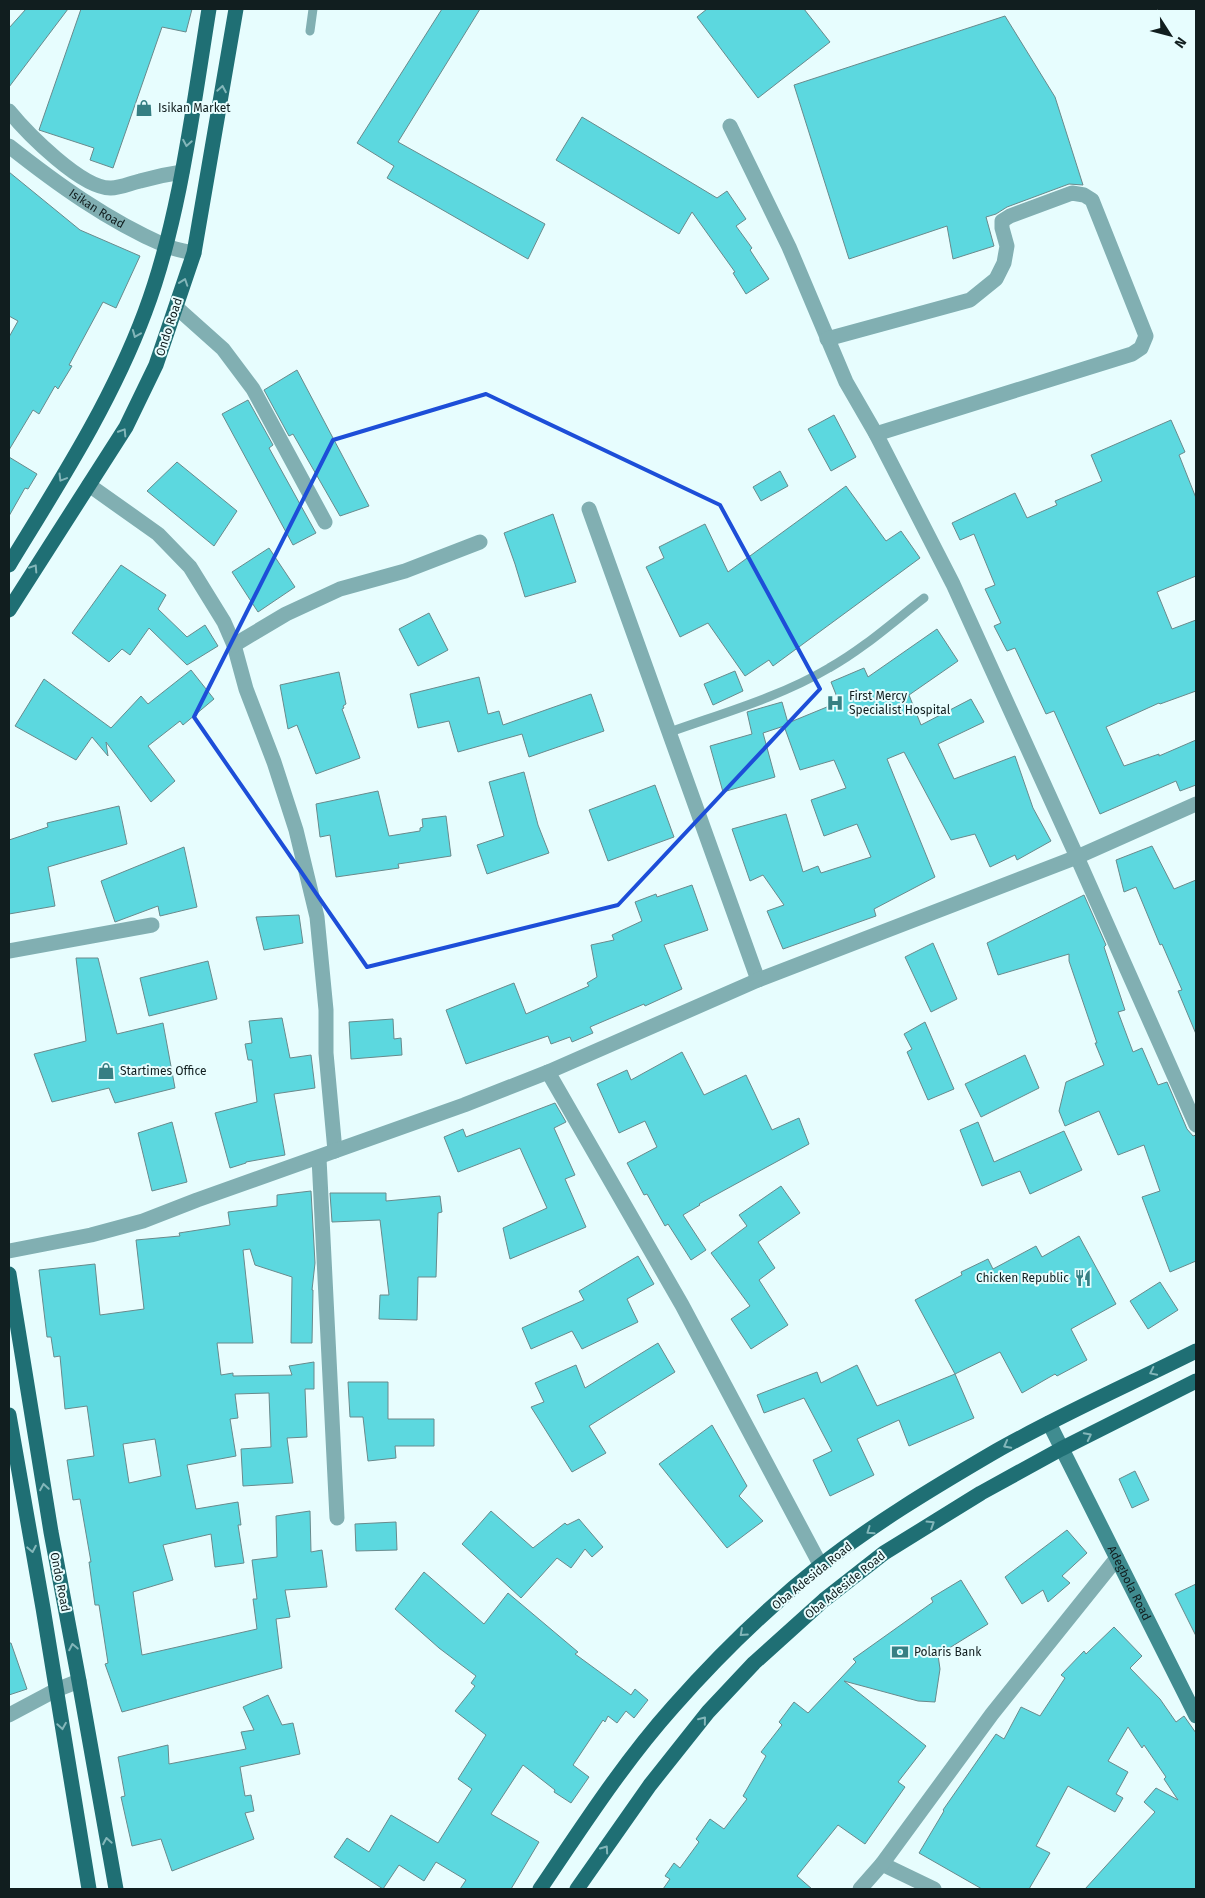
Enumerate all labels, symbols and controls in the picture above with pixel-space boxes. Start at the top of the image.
north arrow [1145,10,1195,60]
text: N [1171,34,1190,51]
one-way arrow [217,84,227,93]
shop icon: Isikan Market [134,98,154,118]
place label: Isikan Market [158,101,231,115]
one-way arrow [182,139,192,148]
street label: Isikan Road [66,186,127,231]
one-way arrow [178,278,188,287]
street label: Ondo Road [153,296,185,358]
one-way arrow [132,329,143,338]
one-way arrow [116,429,126,438]
one-way arrow [59,472,69,481]
one-way arrow [28,565,37,574]
place label: First Mercy Specialist Hospital [849,689,951,717]
hospital icon: First Mercy Specialist Hospital [825,693,845,713]
shop icon: Startimes Office [96,1061,116,1081]
place label: Startimes Office [120,1064,207,1078]
restaurant icon: Chicken Republic [1073,1268,1093,1288]
place label: Chicken Republic [976,1271,1069,1285]
one-way arrow [1149,1366,1158,1376]
one-way arrow [1083,1432,1092,1442]
one-way arrow [1004,1439,1013,1449]
one-way arrow [39,1483,49,1491]
one-way arrow [926,1520,935,1530]
one-way arrow [866,1525,875,1534]
street label: Oba Adesida Road [769,1539,855,1613]
street label: Adegbola Road [1105,1543,1154,1623]
one-way arrow [27,1544,37,1553]
street label: Oba Adeside Road [802,1548,888,1622]
street label: Ondo Road [47,1551,73,1613]
one-way arrow [740,1627,749,1636]
one-way arrow [68,1642,78,1651]
bank icon: Polaris Bank [890,1642,910,1662]
place label: Polaris Bank [914,1645,982,1659]
one-way arrow [697,1716,706,1725]
one-way arrow [56,1722,66,1731]
one-way arrow [103,1837,113,1846]
one-way arrow [599,1846,608,1855]

